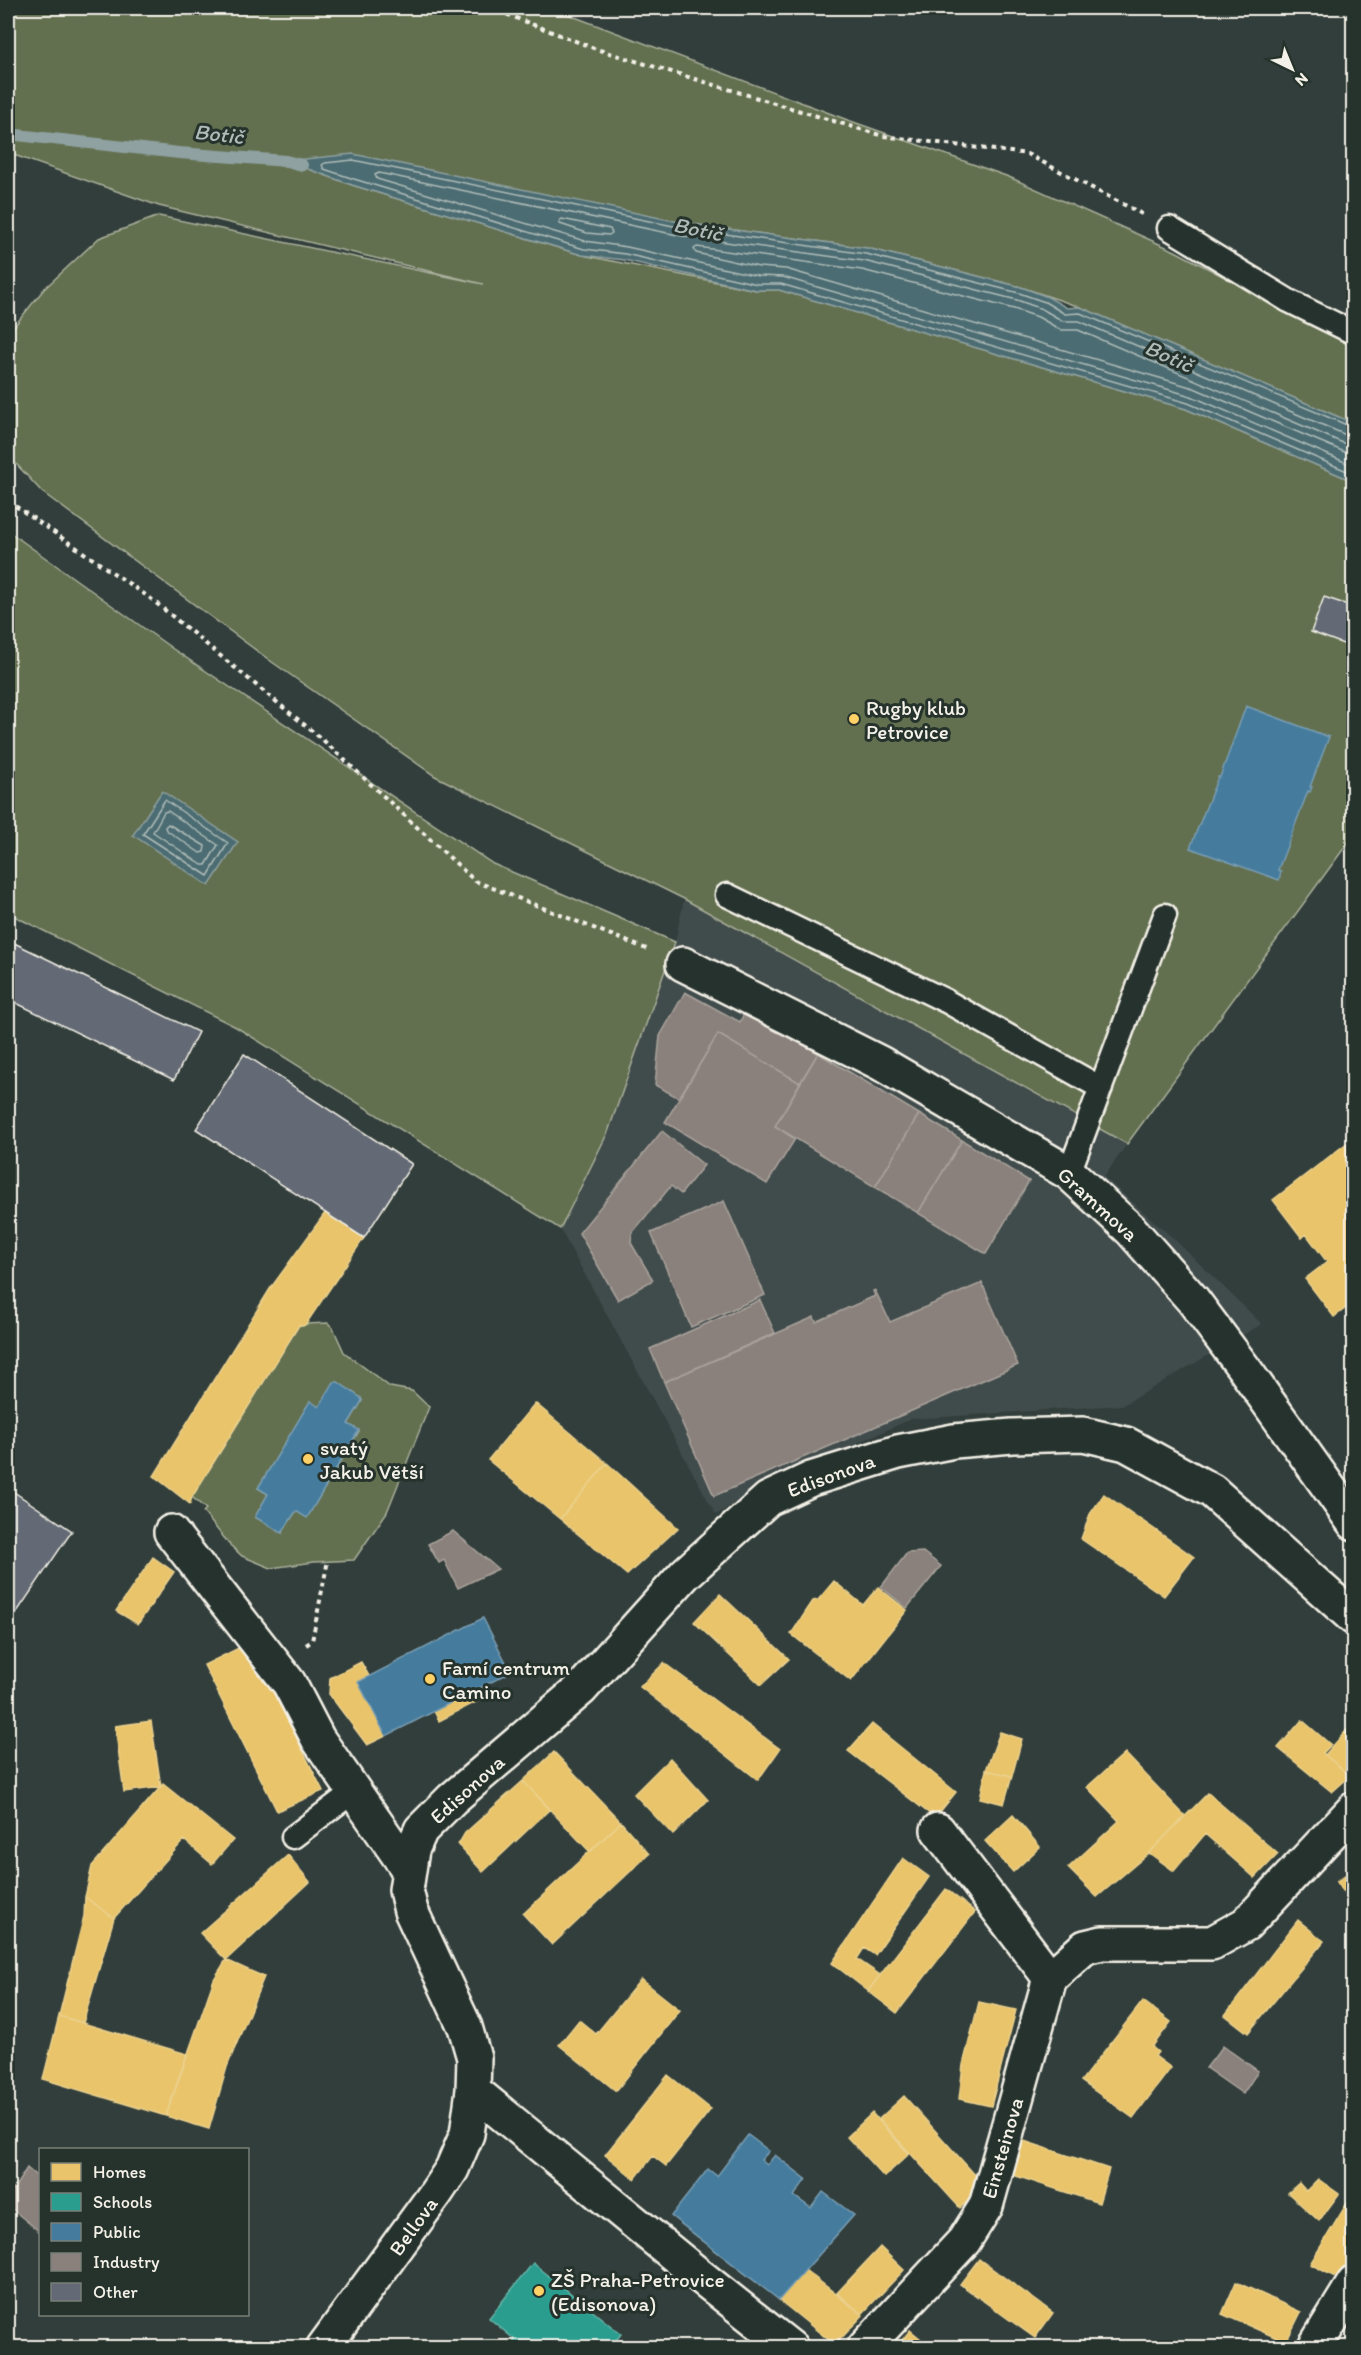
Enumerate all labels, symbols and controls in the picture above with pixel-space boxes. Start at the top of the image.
north arrow [1262,39,1322,99]
text: N [1291,69,1312,90]
water label: Botič [193,118,248,150]
water label: Botič [671,211,728,248]
water label: Botič [1141,334,1200,380]
place label: Rugby klub Petrovice [866,695,966,744]
marker: Rugby klub Petrovice [847,712,861,726]
street label: Grammova [1053,1161,1143,1247]
place label: svatý Jakub Větší [320,1435,424,1484]
street label: Edisonova [784,1448,878,1502]
marker: svatý Jakub Větší [301,1452,315,1466]
place label: Farní centrum Camino [442,1655,570,1704]
marker: Farní centrum Camino [423,1672,437,1686]
street label: Edisonova [425,1749,509,1829]
street label: Einsteinova [976,2095,1028,2201]
legend [39,2148,249,2316]
text: Homes [93,2161,146,2183]
text: Schools [93,2191,152,2213]
street label: Bellova [383,2192,443,2260]
text: Public [93,2221,141,2243]
text: Industry [93,2251,160,2273]
place label: ZŠ Praha-Petrovice (Edisonova) [551,2267,725,2316]
text: Other [93,2281,139,2303]
marker: ZŠ Praha-Petrovice (Edisonova) [532,2284,546,2298]

